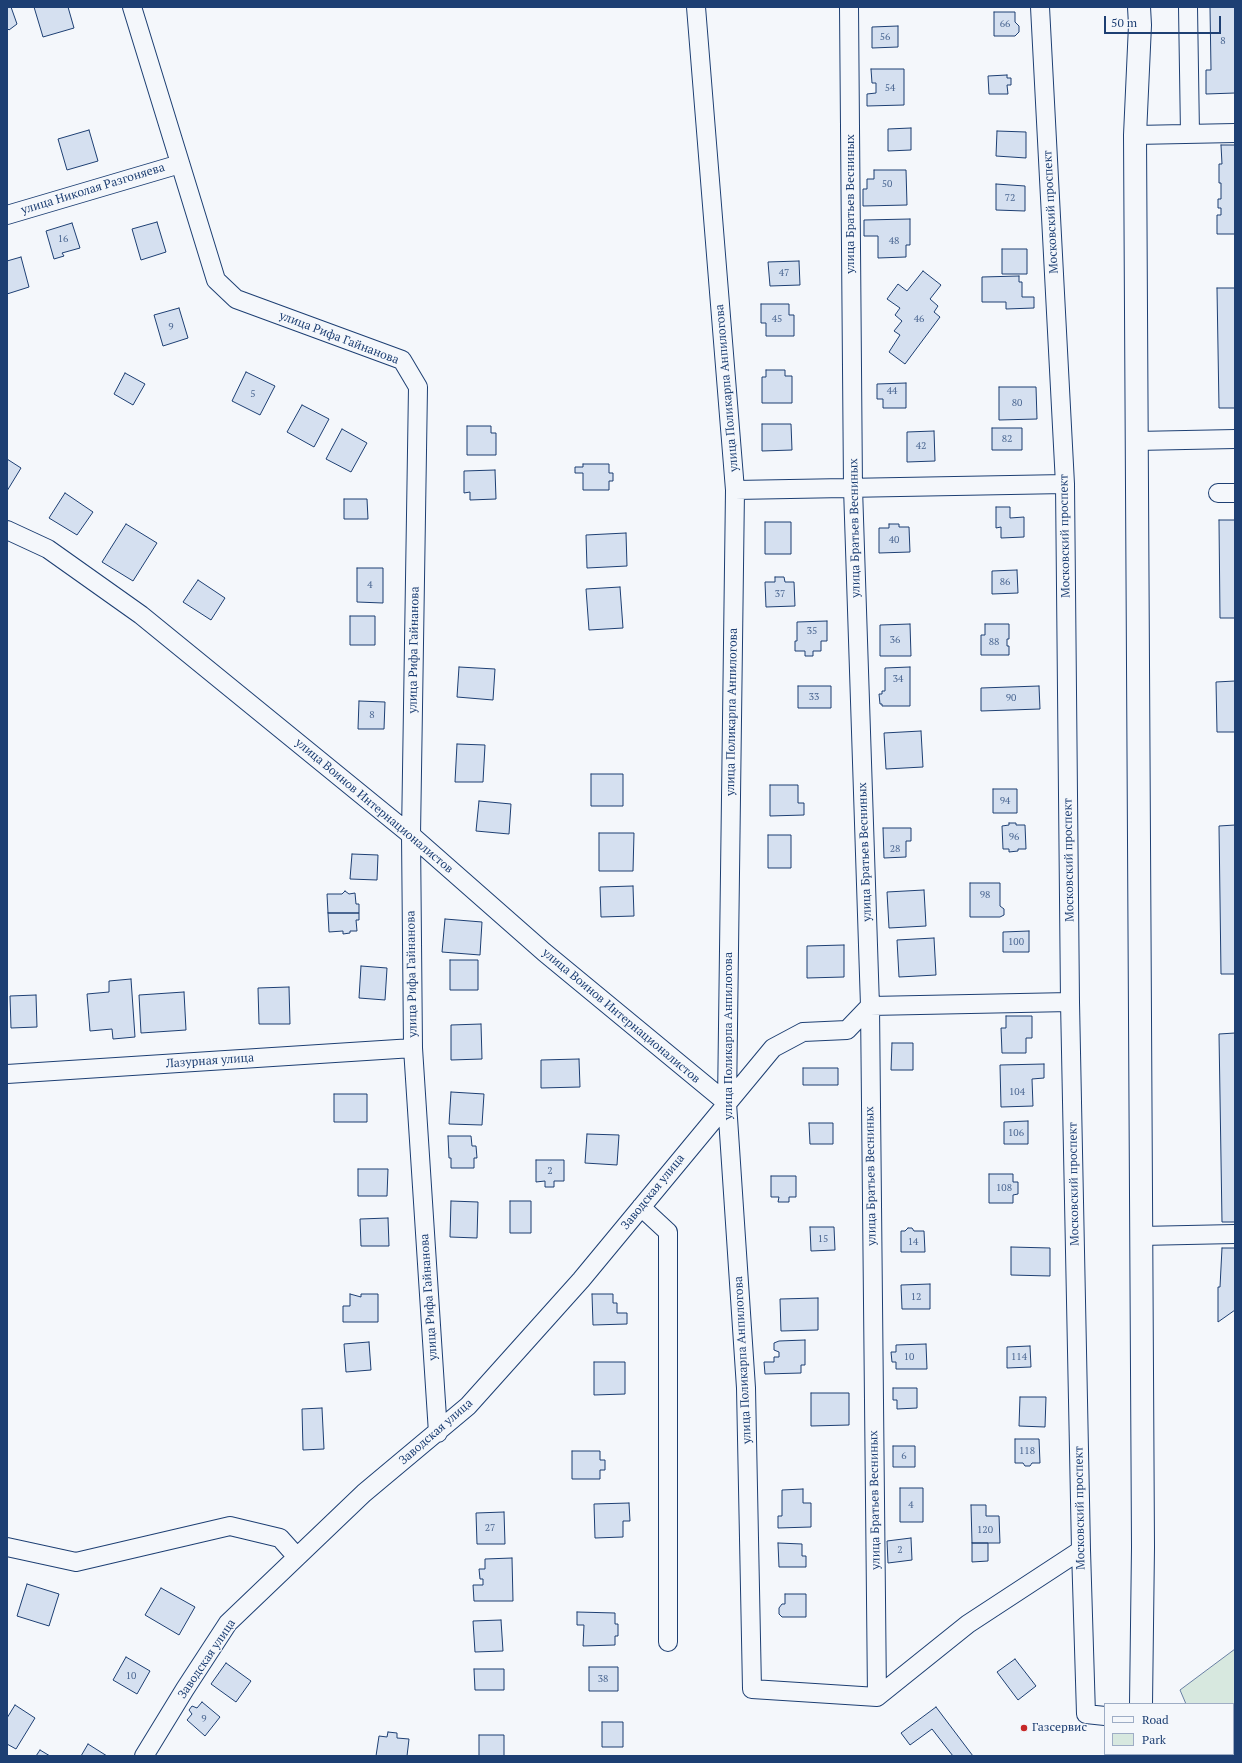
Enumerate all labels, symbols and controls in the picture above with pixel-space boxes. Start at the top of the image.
scale bar [1106,8,1223,34]
text: 50 m [1111,15,1137,30]
house number: 66 [1000,18,1010,30]
house number: 56 [880,31,890,43]
house number: 8 [1220,35,1226,47]
house number: 54 [885,82,895,94]
street label: улица Братьев Весниных [844,134,858,274]
street label: Московский проспект [1041,150,1061,274]
street label: улица Николая Разгоняева [19,160,167,218]
house number: 50 [882,178,892,190]
house number: 72 [1005,192,1015,204]
house number: 16 [58,233,68,245]
house number: 48 [889,235,899,247]
house number: 47 [779,267,789,279]
street label: улица Поликарпа Анпилогова [713,304,741,472]
street label: улица Рифа Гайнанова [277,309,401,367]
house number: 45 [772,313,782,325]
house number: 46 [914,313,924,325]
house number: 9 [168,321,174,333]
house number: 44 [887,385,897,397]
house number: 5 [250,388,256,400]
house number: 80 [1012,397,1022,409]
house number: 82 [1002,433,1012,445]
house number: 42 [916,440,926,452]
street label: улица Братьев Весниных [847,458,863,598]
street label: Московский проспект [1057,474,1073,598]
house number: 40 [889,534,899,546]
house number: 86 [1000,576,1010,588]
house number: 4 [367,579,373,591]
street label: улица Рифа Гайнанова [406,586,422,714]
house number: 37 [775,588,785,600]
house number: 35 [807,625,817,637]
street label: улица Поликарпа Анпилогова [723,628,741,796]
house number: 36 [890,634,900,646]
house number: 88 [989,636,999,648]
house number: 34 [893,673,903,685]
house number: 33 [809,691,819,703]
house number: 90 [1006,692,1016,704]
house number: 8 [369,709,375,721]
street label: улица Воинов Интернационалистов [292,736,456,876]
street label: улица Братьев Весниных [855,782,875,922]
house number: 94 [1000,795,1010,807]
street label: Московский проспект [1061,798,1077,922]
house number: 96 [1009,831,1019,843]
house number: 28 [890,843,900,855]
house number: 98 [980,889,990,901]
street label: улица Рифа Гайнанова [404,910,420,1038]
house number: 100 [1008,936,1024,948]
street label: улица Воинов Интернационалистов [539,946,703,1086]
street label: улица Поликарпа Анпилогова [722,952,736,1120]
street label: Лазурная улица [165,1051,255,1071]
house number: 104 [1009,1086,1025,1098]
street label: улица Братьев Весниных [863,1106,879,1246]
street label: Московский проспект [1066,1122,1082,1246]
house number: 106 [1008,1127,1024,1139]
street label: Заводская улица [618,1151,688,1233]
house number: 2 [547,1165,553,1177]
house number: 108 [996,1182,1012,1194]
street label: улица Рифа Гайнанова [417,1233,441,1361]
house number: 15 [818,1233,828,1245]
house number: 14 [908,1236,918,1248]
street label: улица Поликарпа Анпилогова [731,1276,755,1444]
house number: 12 [911,1291,921,1303]
house number: 10 [904,1351,914,1363]
house number: 114 [1011,1351,1027,1363]
street label: Заводская улица [396,1396,476,1468]
street label: улица Братьев Весниных [867,1430,883,1570]
house number: 118 [1019,1445,1035,1457]
street label: Московский проспект [1072,1446,1088,1570]
house number: 6 [901,1450,907,1462]
house number: 4 [908,1499,914,1511]
house number: 27 [485,1522,495,1534]
house number: 120 [977,1524,993,1536]
house number: 2 [897,1544,903,1556]
street label: Заводская улица [175,1617,239,1701]
house number: 10 [126,1670,136,1682]
house number: 38 [598,1673,608,1685]
legend [1104,1703,1234,1755]
text: Road [1142,1712,1169,1727]
house number: 9 [201,1713,207,1725]
place label: Газсервис [1032,1721,1087,1735]
marker: Газсервис [1019,1723,1029,1733]
text: Park [1142,1732,1166,1747]

